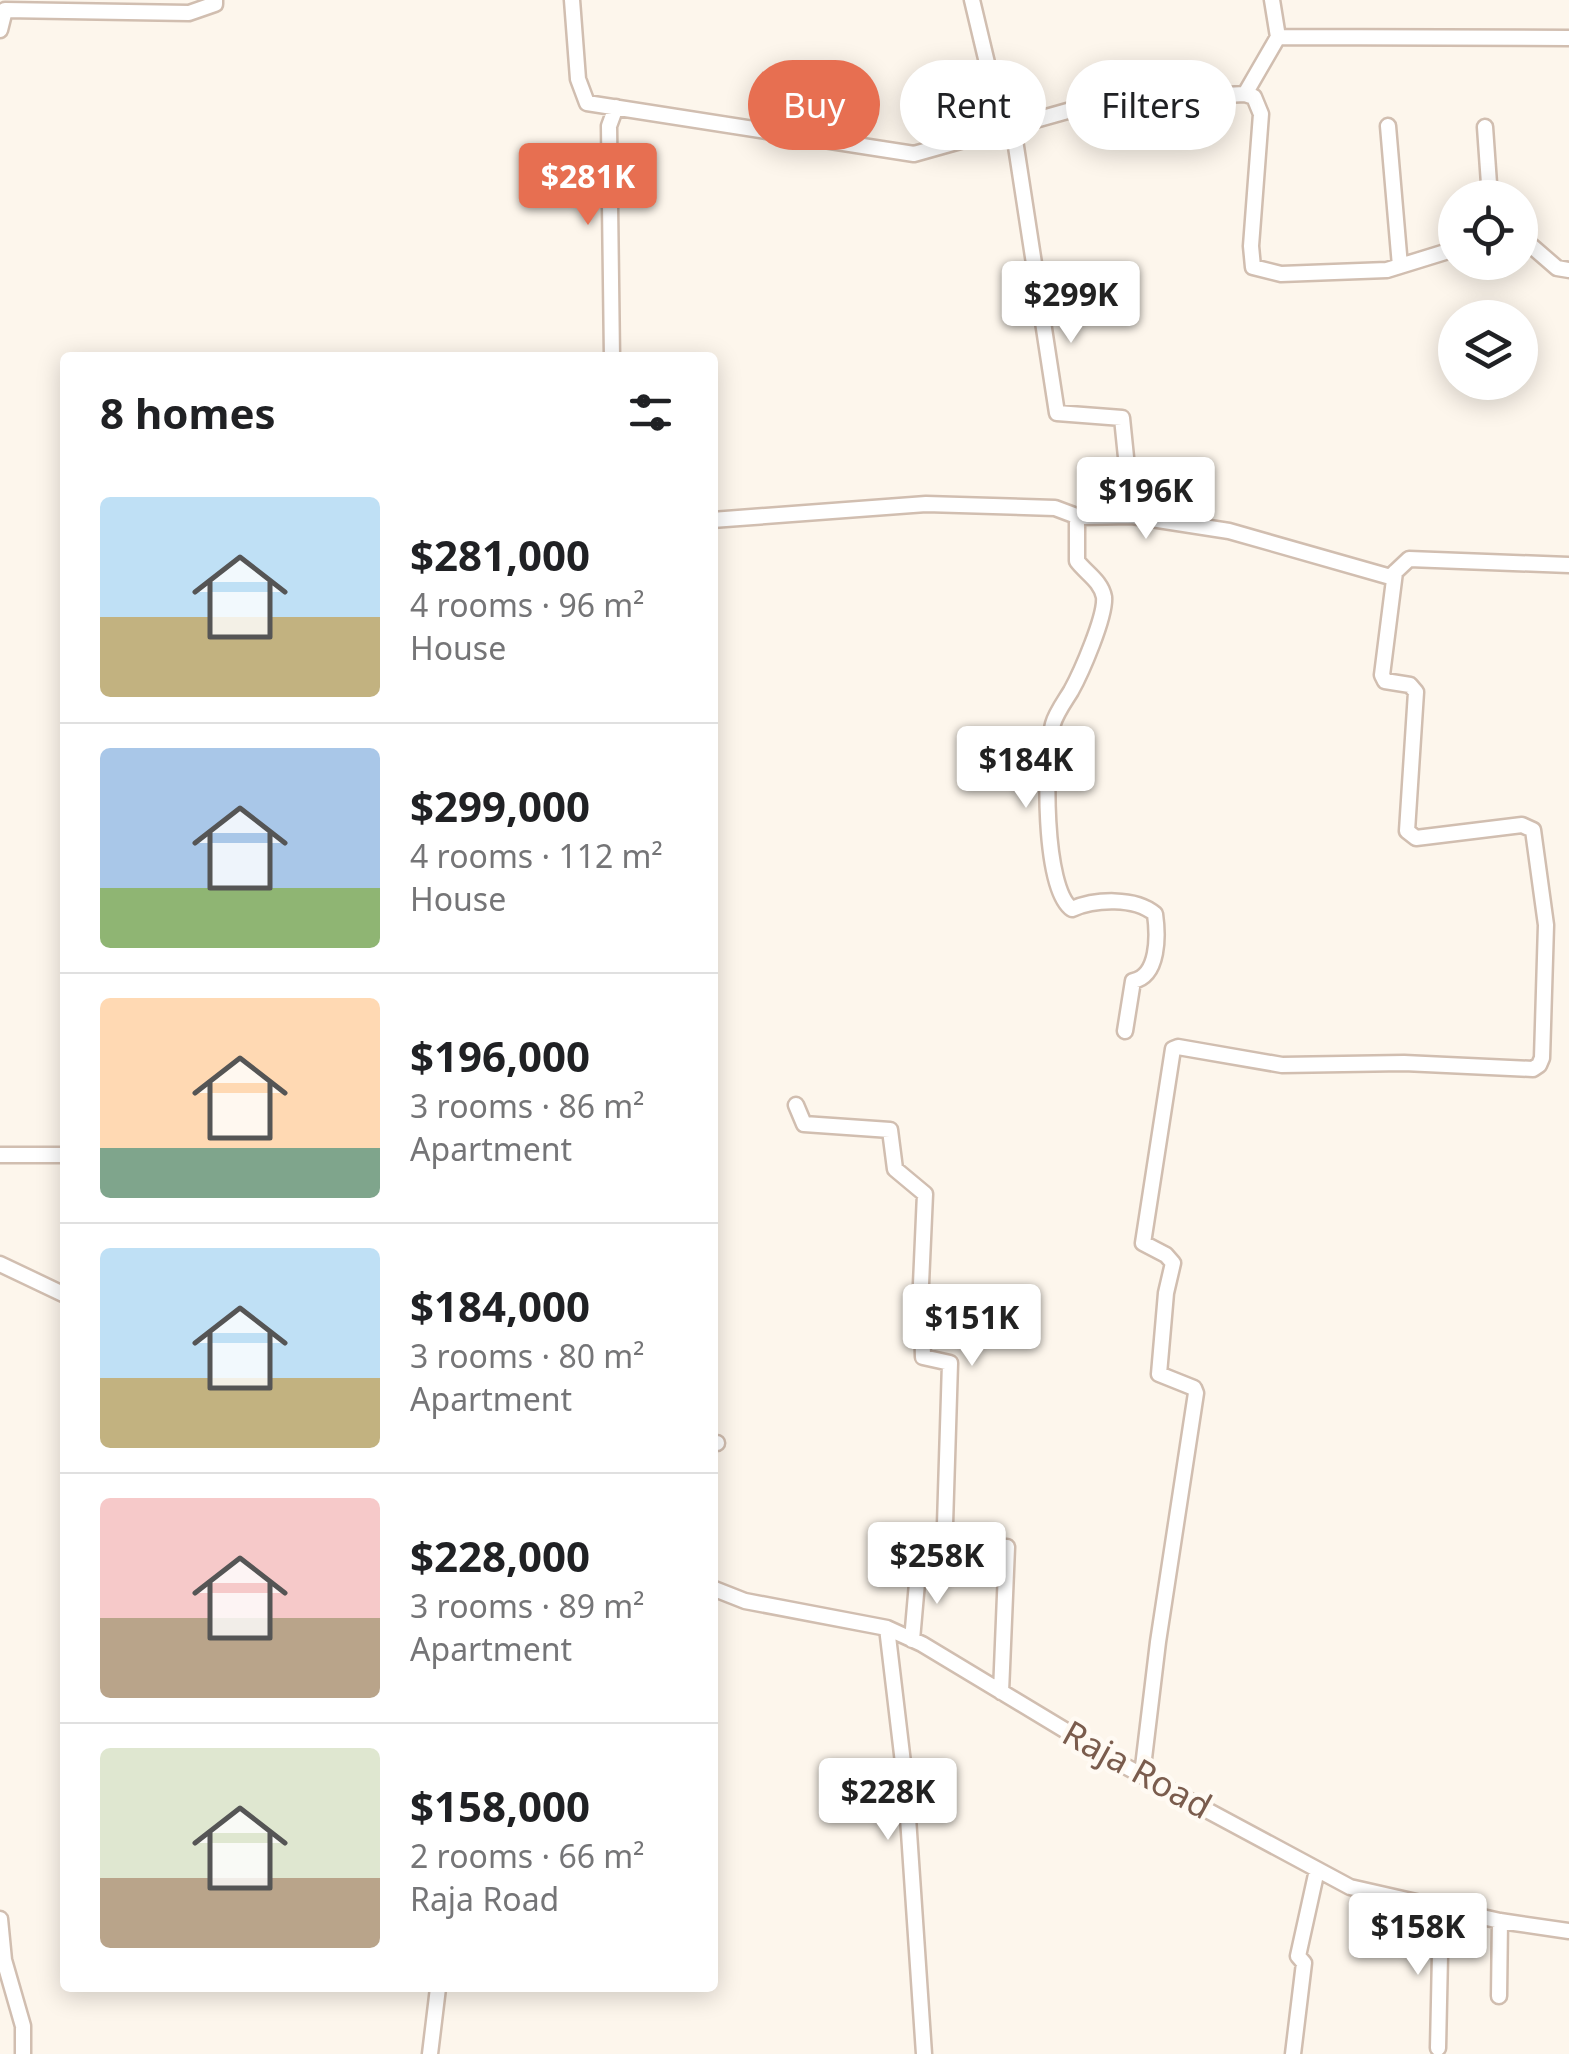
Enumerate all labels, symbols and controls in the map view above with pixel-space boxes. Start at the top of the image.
chip: Buy [748,60,880,150]
chip: Rent [900,60,1046,150]
chip: Filters [1066,60,1236,150]
pin: $281K [518,143,658,228]
text: $281K [541,154,635,197]
map controls [1438,180,1538,400]
button: locate [1438,180,1538,280]
pin: $299K [1001,261,1141,346]
text: $299K [1024,272,1118,315]
button: layers [1438,300,1538,400]
text: 8 homes [100,384,276,441]
icon: filters [623,385,678,440]
pin: $196K [1076,457,1216,542]
text: $196K [1099,468,1193,511]
text: $281,000 [410,526,590,583]
icon: home [180,537,300,657]
text: 4 rooms · 96 m² [410,583,644,626]
text: House [410,626,506,669]
pin: $184K [956,726,1096,811]
text: $184K [979,737,1073,780]
text: $299,000 [410,777,590,834]
icon: home [180,788,300,908]
text: 4 rooms · 112 m² [410,834,663,877]
text: House [410,877,506,920]
text: $196,000 [410,1027,590,1084]
icon: home [180,1038,300,1158]
text: 3 rooms · 86 m² [410,1084,644,1127]
text: Apartment [410,1127,572,1170]
text: $184,000 [410,1277,590,1334]
pin: $151K [902,1284,1042,1369]
icon: home [180,1288,300,1408]
text: $151K [925,1295,1019,1338]
text: 3 rooms · 80 m² [410,1334,644,1377]
text: Apartment [410,1377,572,1420]
pin: $258K [867,1522,1007,1607]
text: $228,000 [410,1527,590,1584]
text: $258K [890,1533,984,1576]
icon: home [180,1538,300,1658]
text: 3 rooms · 89 m² [410,1584,644,1627]
text: Apartment [410,1627,572,1670]
street label: Raja Road [1055,1709,1221,1829]
pin: $228K [818,1758,958,1843]
text: $228K [841,1769,935,1812]
text: $158,000 [410,1777,590,1834]
icon: home [180,1788,300,1908]
text: 2 rooms · 66 m² [410,1834,644,1877]
text: Raja Road [410,1877,559,1920]
pin: $158K [1348,1893,1488,1978]
text: $158K [1371,1904,1465,1947]

